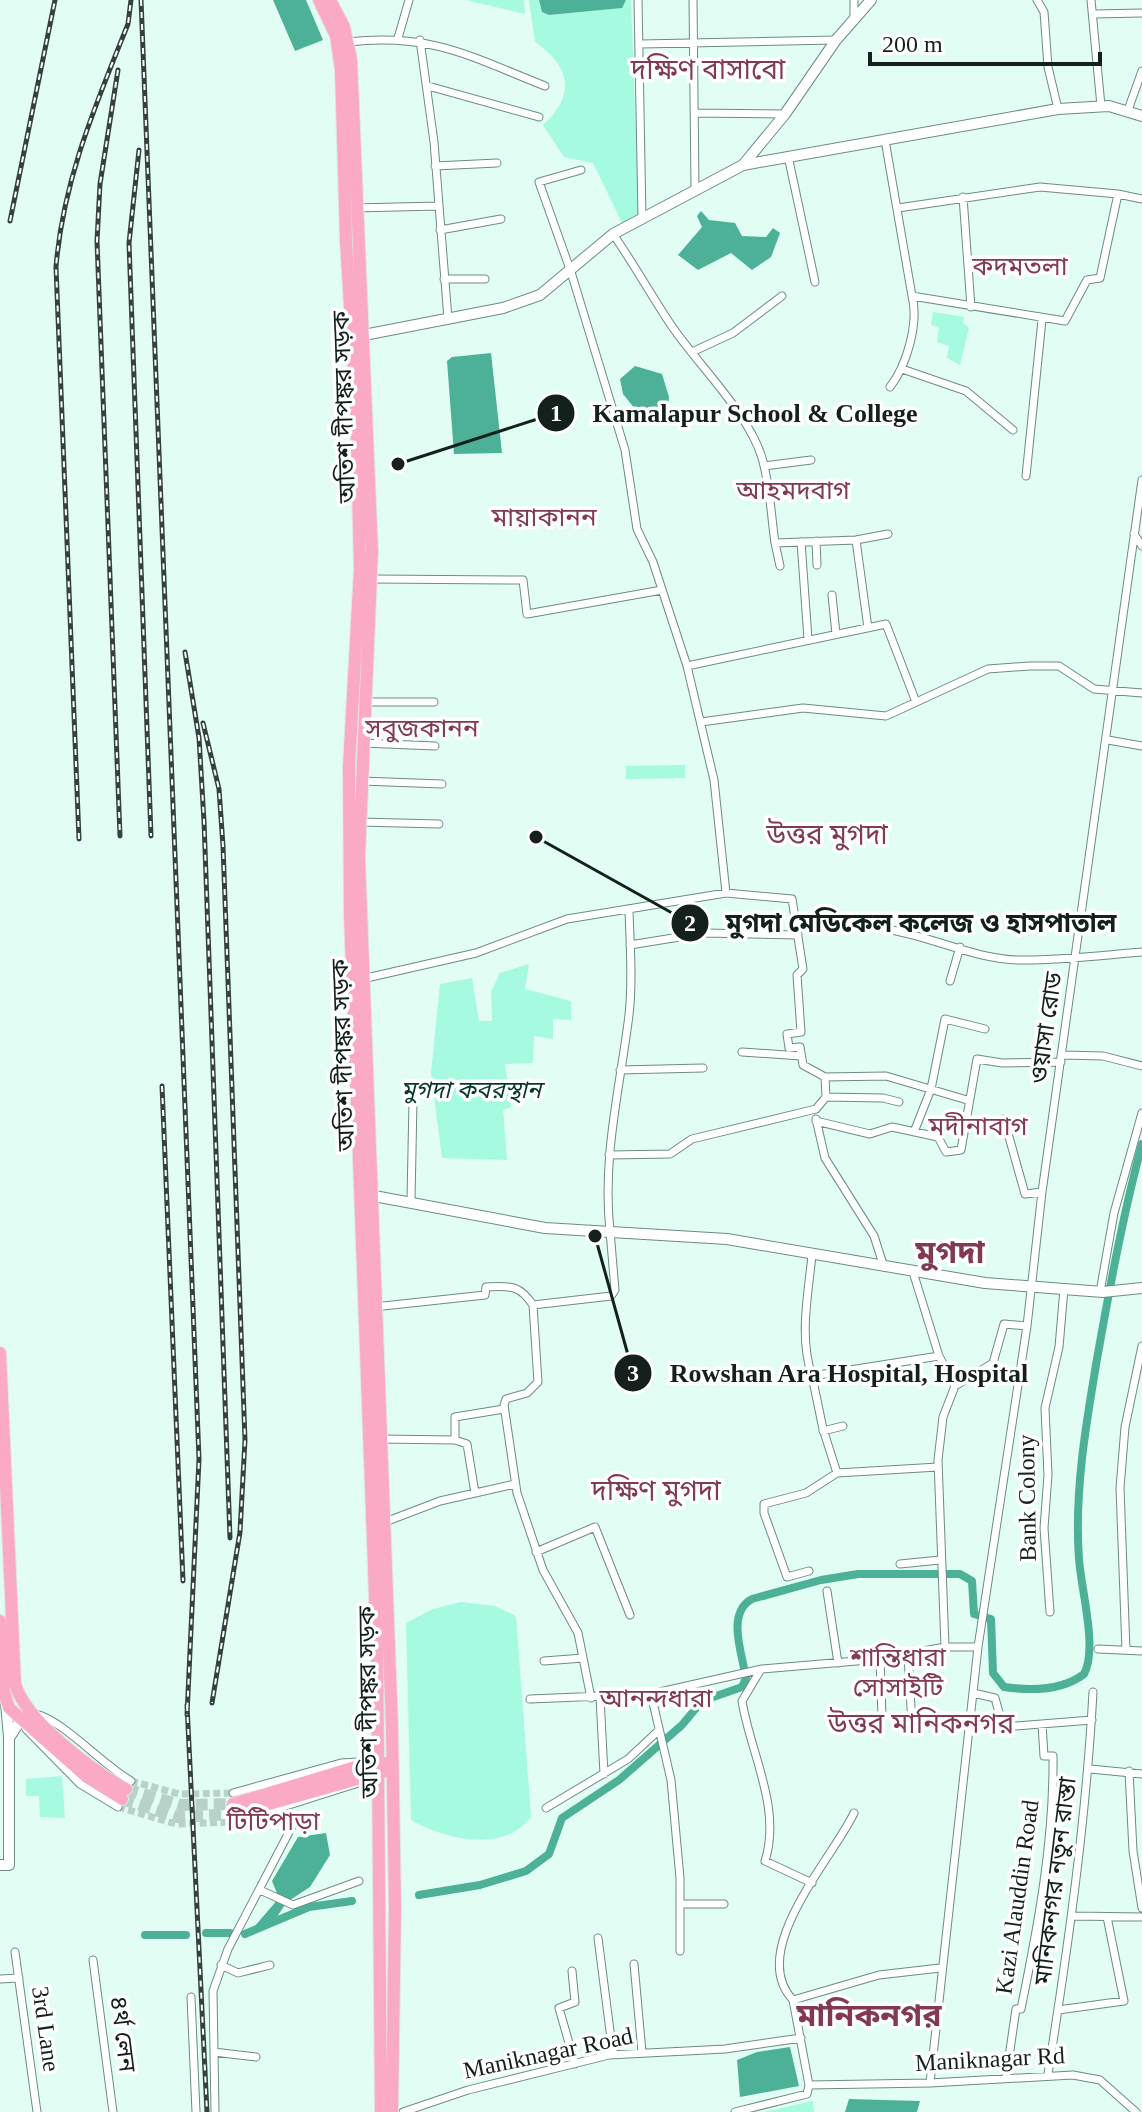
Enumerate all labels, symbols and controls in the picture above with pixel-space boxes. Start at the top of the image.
scale bar [870,16,1100,66]
text: 200 m [882,31,943,57]
district label: দক্ষিণ বাসাবো [630,53,786,85]
district label: কদমতলা [971,252,1069,281]
street label: অতিশ দীপঙ্কর সড়ক [327,310,360,505]
callout: Kamalapur School & College [536,388,934,438]
text: Kamalapur School & College [592,399,918,428]
text: 1 [550,400,562,426]
district label: আহমদবাগ [735,476,851,505]
district label: মায়াকানন [490,503,597,532]
district label: সবুজকানন [364,714,479,743]
district label: উত্তর মুগদা [765,818,888,851]
callout: মুগদা মেডিকেল কলেজ ও হাসপাতাল [670,898,1133,948]
text: মুগদা মেডিকেল কলেজ ও হাসপাতাল [725,907,1117,940]
text: 2 [684,910,696,936]
street label: অতিশ দীপঙ্কর সড়ক [326,958,359,1153]
street label: ওয়াসা রোড [1025,969,1067,1086]
park label: মুগদা কবরস্থান [401,1077,546,1104]
district label: মদীনাবাগ [928,1112,1029,1141]
district label: মুগদা [914,1234,986,1271]
callout: Rowshan Ara Hospital, Hospital [613,1348,1045,1398]
text: Rowshan Ara Hospital, Hospital [670,1359,1028,1388]
text: 3 [627,1360,639,1386]
street label: Bank Colony [1013,1434,1041,1562]
district label: দক্ষিণ মুগদা [590,1474,721,1507]
street label: অতিশ দীপঙ্কর সড়ক [352,1605,383,1799]
district label: শান্তিধারা সোসাইটি [849,1643,947,1702]
district label: আনন্দধারা [599,1684,713,1713]
district label: উত্তর মানিকনগর [827,1707,1015,1739]
street label: মানিকনগর নতুন রাস্তা [1028,1775,1082,1988]
street label: Kazi Alauddin Road [990,1798,1044,1996]
district label: টিটিপাড়া [225,1807,321,1836]
street label: 3rd Lane [27,1985,65,2073]
street label: ৪র্থ লেন [105,1994,143,2074]
district label: মানিকনগর [795,1997,942,2033]
street label: Maniknagar Road [461,2022,635,2084]
street label: Maniknagar Rd [914,2042,1066,2076]

